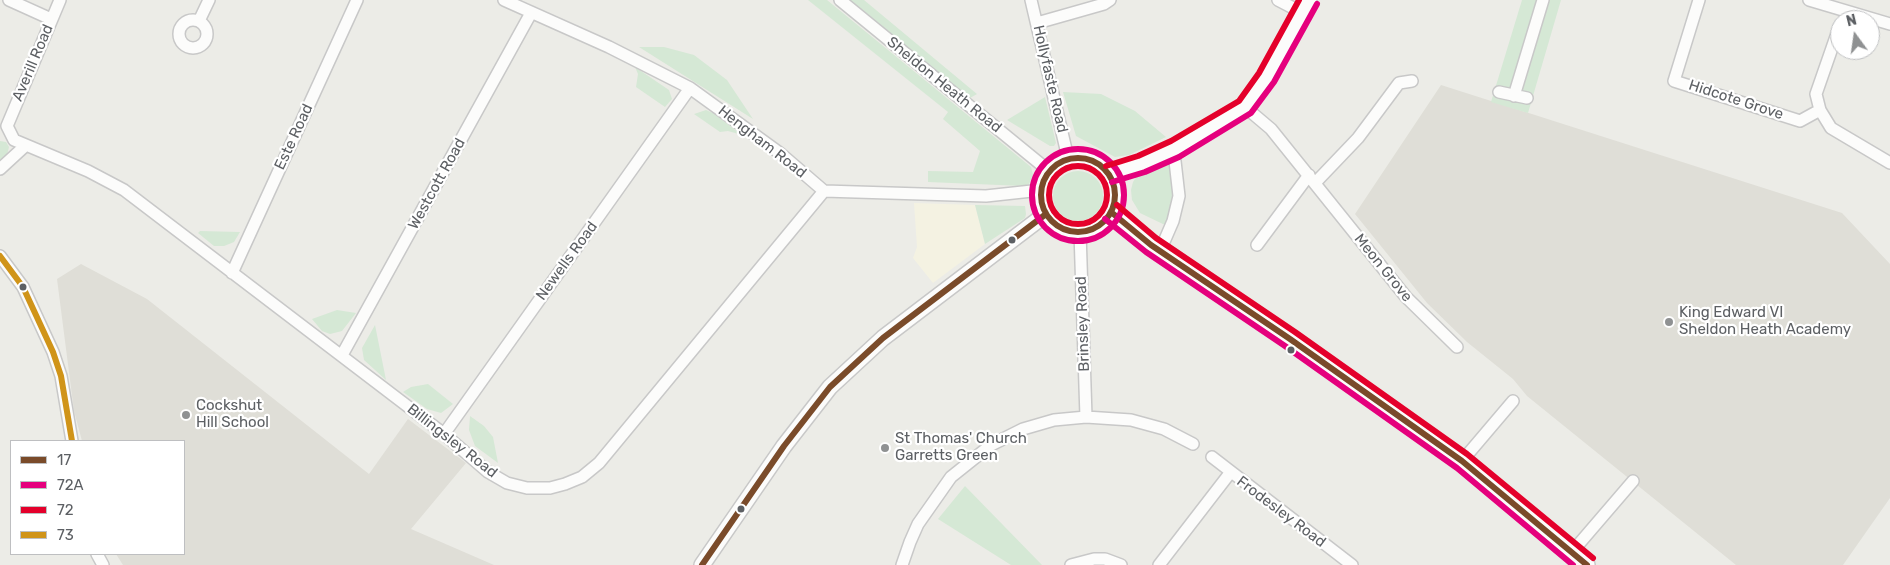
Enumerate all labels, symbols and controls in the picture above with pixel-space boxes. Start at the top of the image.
north arrow [1830,10,1880,60]
text: N [1845,11,1858,30]
street label: Averill Road [9,22,57,104]
street label: Hollyfaste Road [1029,23,1071,135]
street label: Sheldon Heath Road [883,33,1005,137]
street label: Hidcote Grove [1686,76,1786,124]
street label: Este Road [271,101,317,173]
street label: Hengham Road [714,102,810,182]
street label: Westcott Road [405,135,469,233]
street label: Newells Road [532,218,602,304]
street label: Meon Grove [1350,230,1416,306]
unlabelled marker [1007,235,1017,245]
street label: Brinsley Road [1072,276,1094,372]
unlabelled marker [18,282,28,292]
place label: King Edward VI Sheldon Heath Academy [1679,304,1851,339]
marker: King Edward VI Sheldon Heath Academy [1663,316,1675,328]
unlabelled marker [1286,345,1296,355]
place label: Cockshut Hill School [196,397,269,432]
street label: Billingsley Road [403,400,501,482]
marker: Cockshut Hill School [180,409,192,421]
place label: St Thomas' Church Garretts Green [895,430,1027,465]
legend [10,440,185,555]
marker: St Thomas' Church Garretts Green [879,442,891,454]
text: 17 [57,451,71,469]
street label: Frodesley Road [1233,473,1329,551]
text: 72A [57,476,84,494]
text: 72 [57,501,74,519]
unlabelled marker [736,504,746,514]
text: 73 [57,526,74,544]

